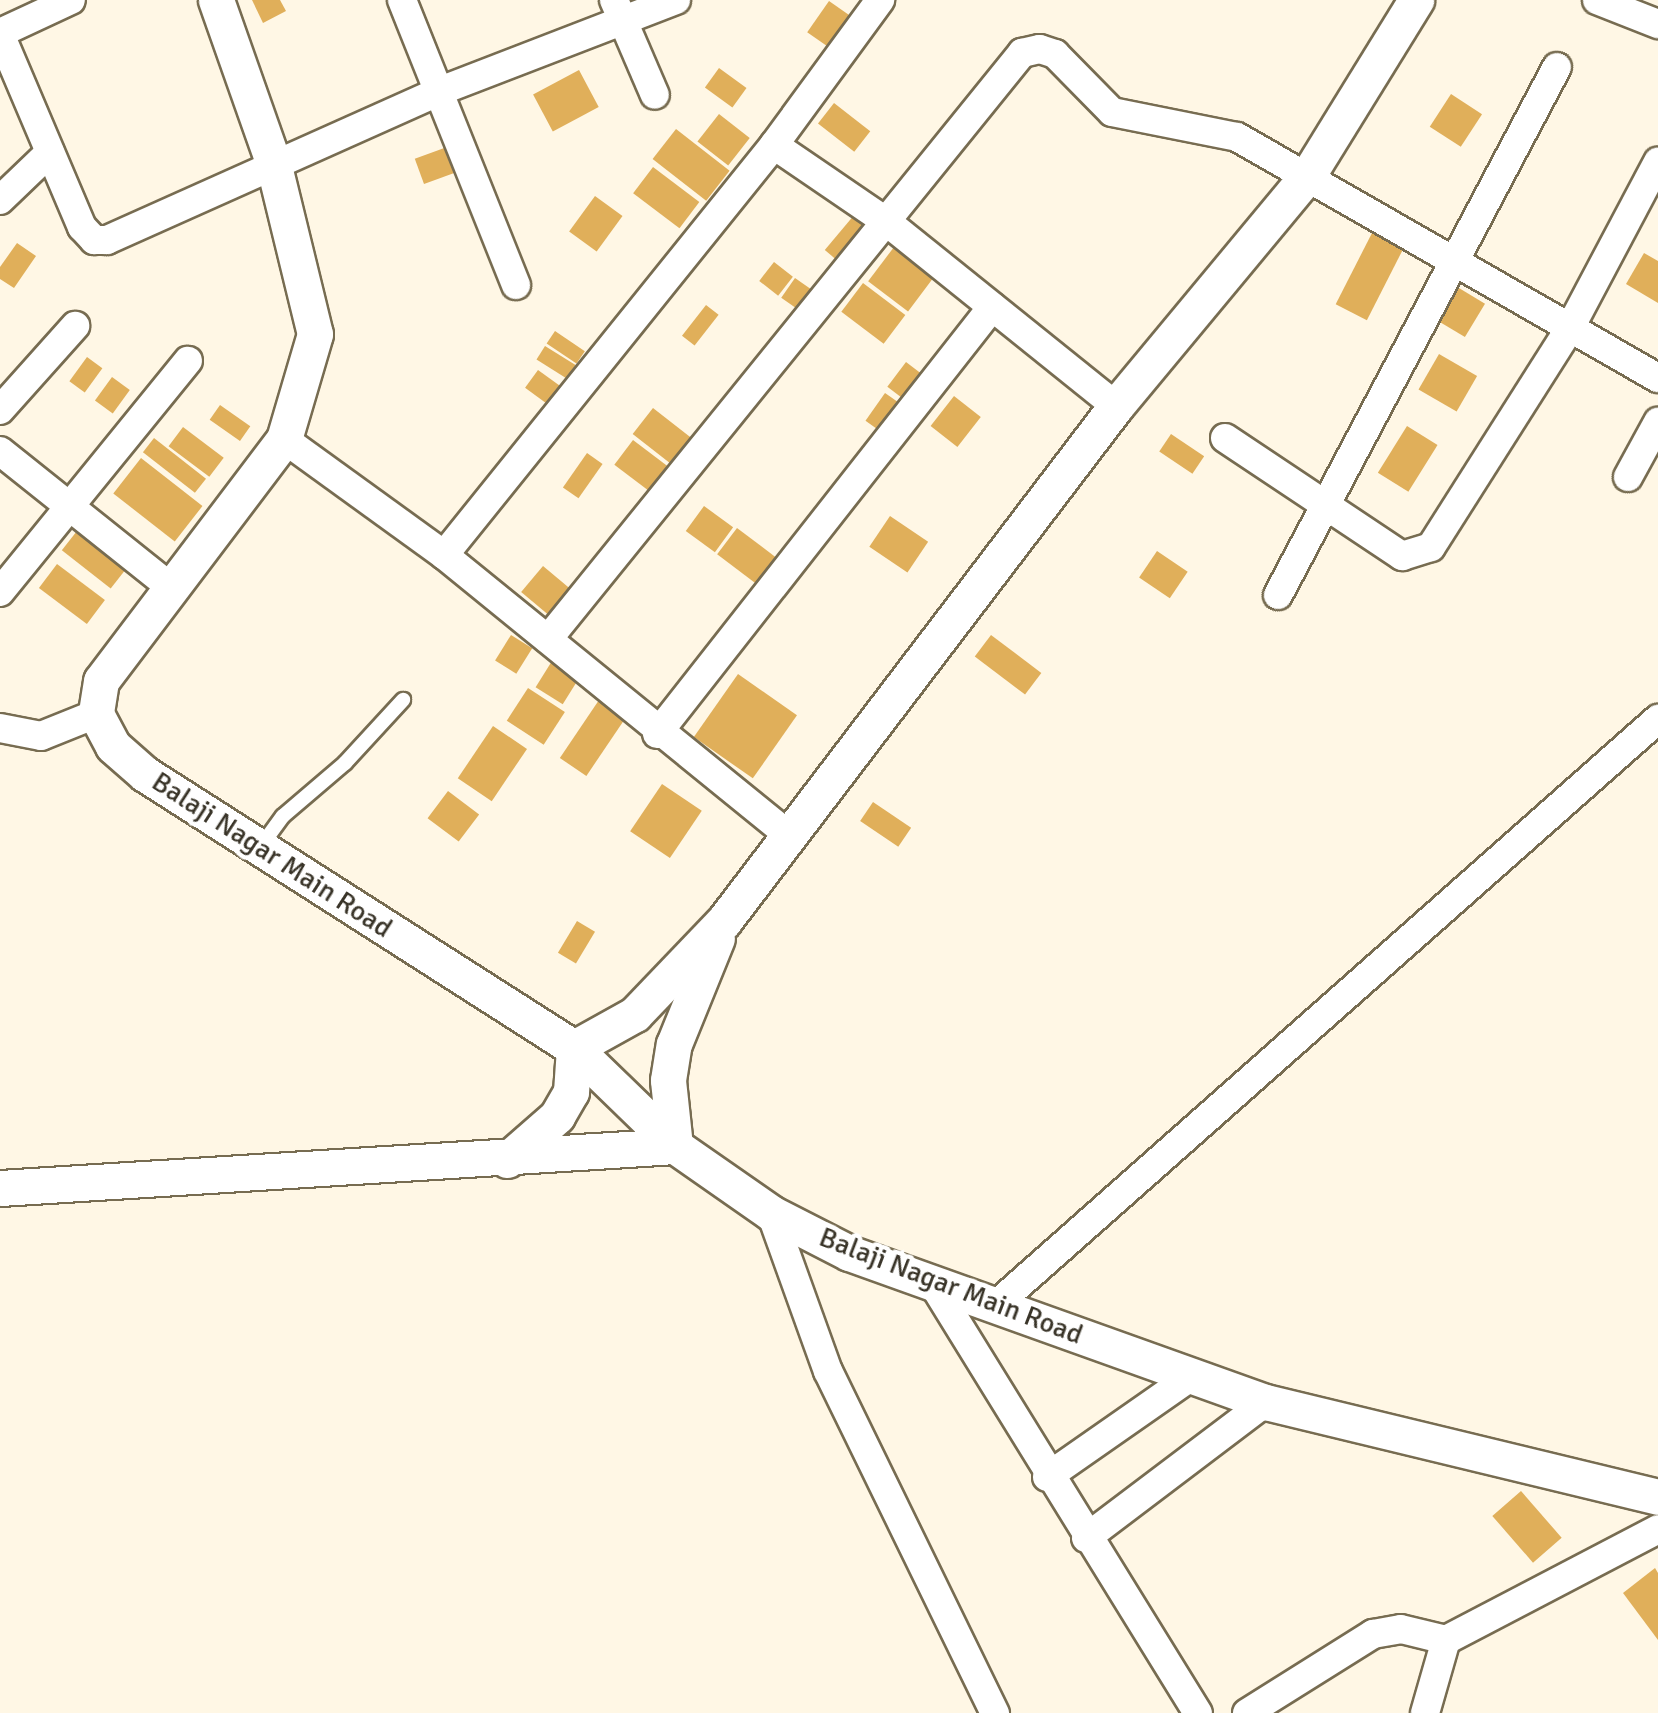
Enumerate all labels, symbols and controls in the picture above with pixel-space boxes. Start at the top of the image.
street label: Balaji Nagar Main Road [146,765,398,945]
street label: Balaji Nagar Main Road [814,1220,1088,1352]

